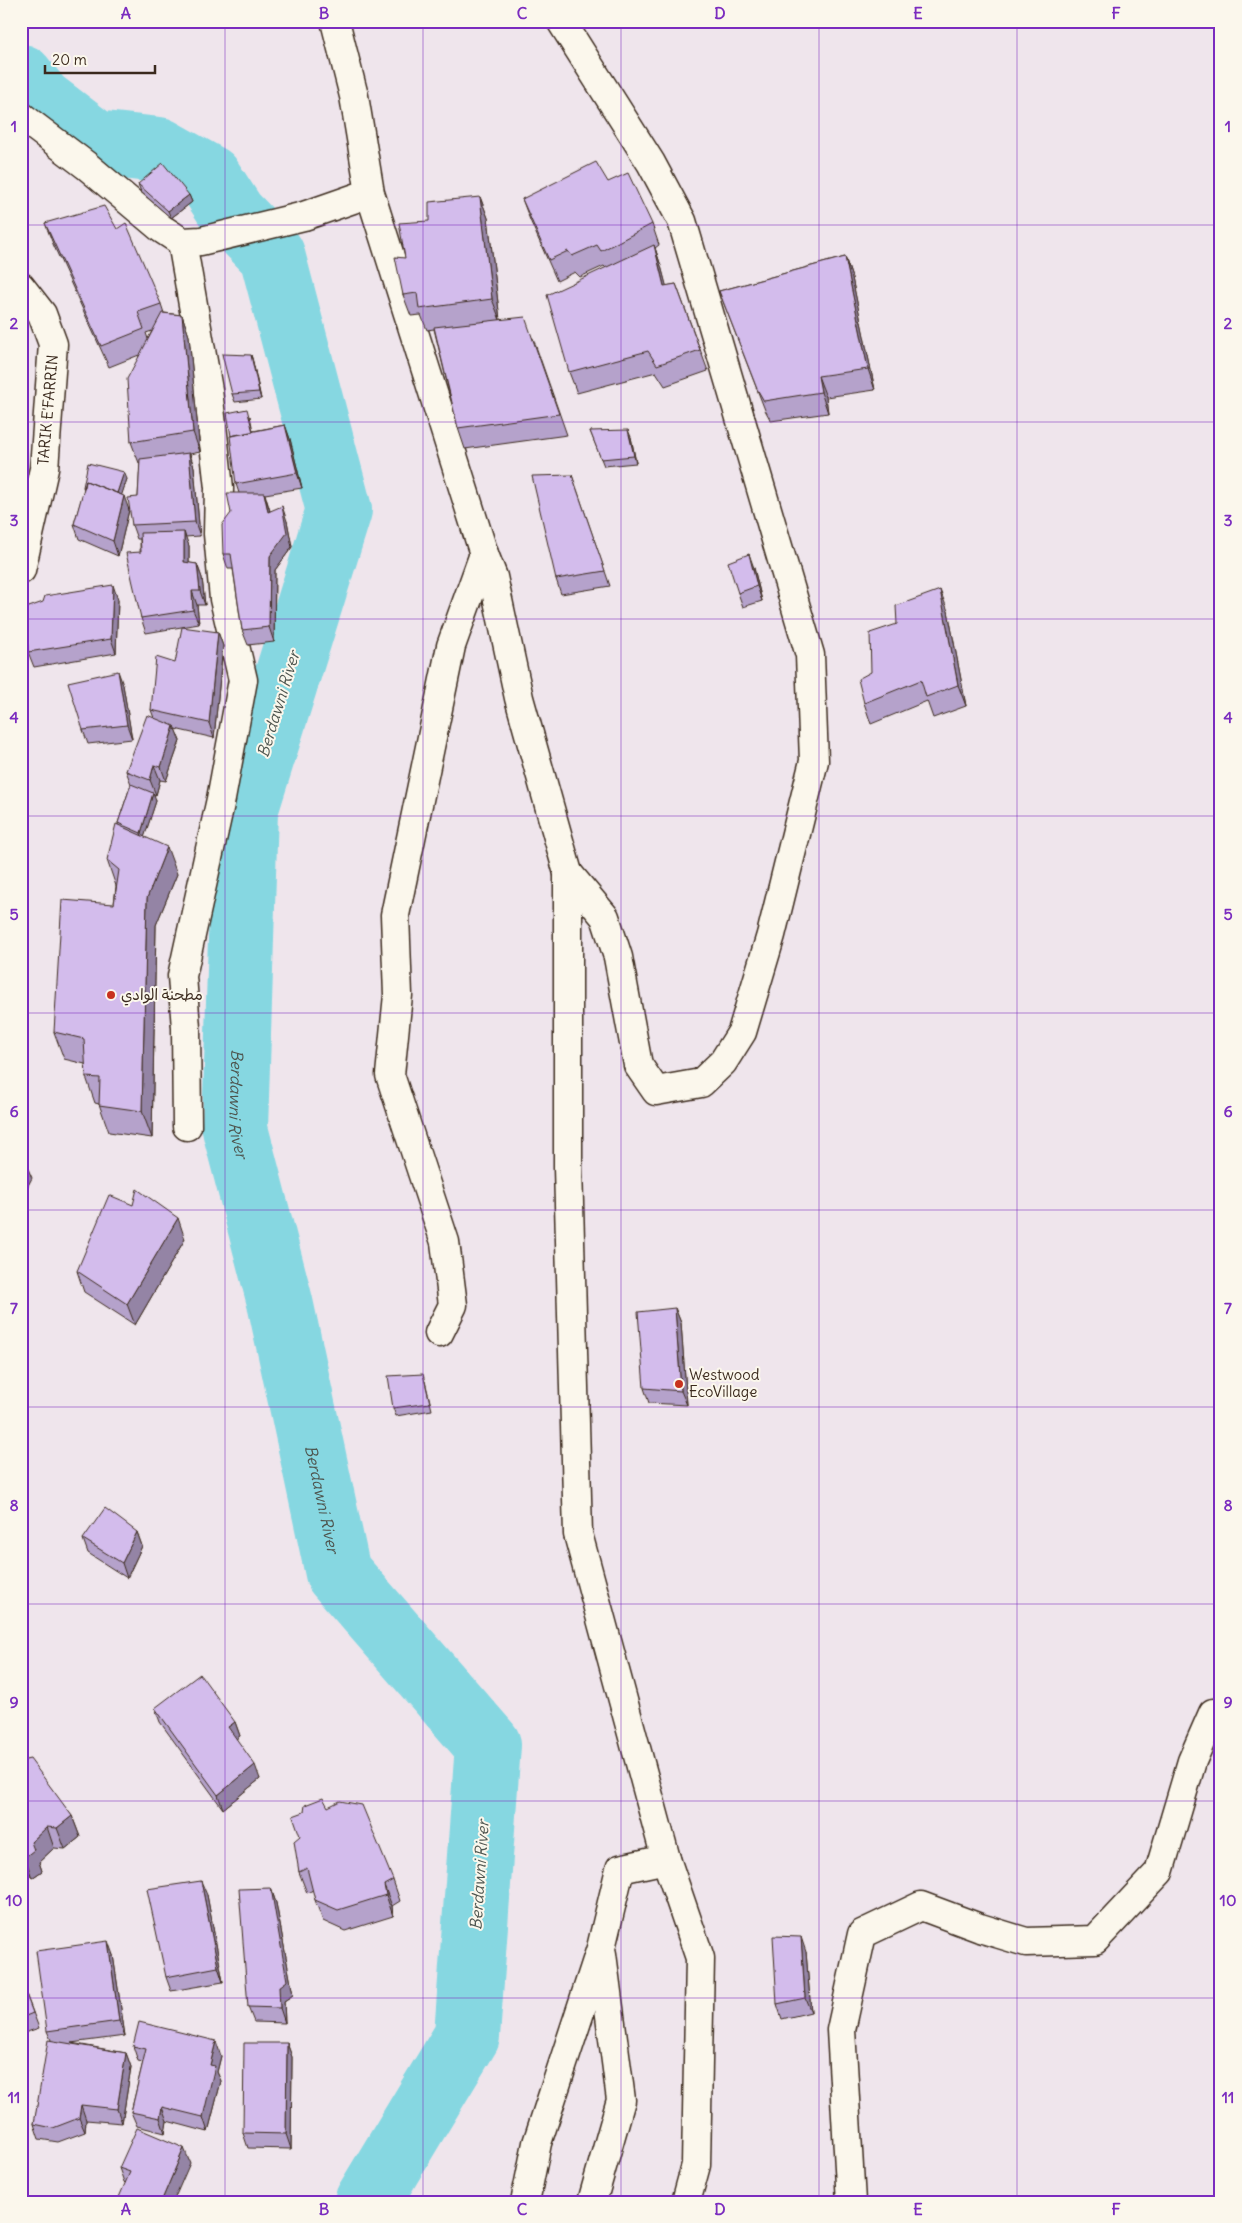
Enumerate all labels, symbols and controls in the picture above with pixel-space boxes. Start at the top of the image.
text: A [121,3,131,23]
text: B [319,3,330,23]
text: C [517,3,528,23]
text: D [714,3,726,23]
text: E [913,3,923,23]
text: F [1111,3,1121,23]
scale bar [45,42,155,74]
text: 20 m [52,50,87,69]
text: 1 [11,116,17,136]
text: 1 [1225,116,1231,136]
text: 2 [10,313,19,333]
text: 2 [1224,313,1233,333]
street label: TARIK E'FARRIN [33,354,62,466]
text: 3 [9,510,19,530]
text: 3 [1223,510,1233,530]
water label: Berdawni River [252,646,304,759]
text: 4 [9,707,19,727]
text: 4 [1223,707,1233,727]
text: 5 [9,904,19,924]
text: 5 [1223,904,1233,924]
place label: مطحنة الوادي [121,985,203,1006]
marker: مطحنة الوادي [105,989,117,1001]
water label: Berdawni River [225,1049,253,1163]
text: 6 [9,1101,19,1121]
text: 6 [1223,1101,1233,1121]
text: 7 [10,1298,18,1318]
text: 7 [1224,1298,1232,1318]
place label: Westwood EcoVillage [689,1365,760,1401]
marker: Westwood EcoVillage [673,1378,685,1390]
water label: Berdawni River [301,1443,344,1557]
text: 8 [9,1495,19,1515]
text: 8 [1223,1495,1233,1515]
text: 9 [9,1692,19,1712]
text: 9 [1223,1692,1233,1712]
water label: Berdawni River [465,1817,493,1931]
text: 10 [6,1890,22,1910]
text: 10 [1220,1890,1236,1910]
text: 11 [8,2087,20,2107]
text: 11 [1222,2087,1234,2107]
text: A [121,2199,131,2219]
text: B [319,2199,330,2219]
text: C [517,2199,528,2219]
text: D [714,2199,726,2219]
text: E [913,2199,923,2219]
text: F [1111,2199,1121,2219]

